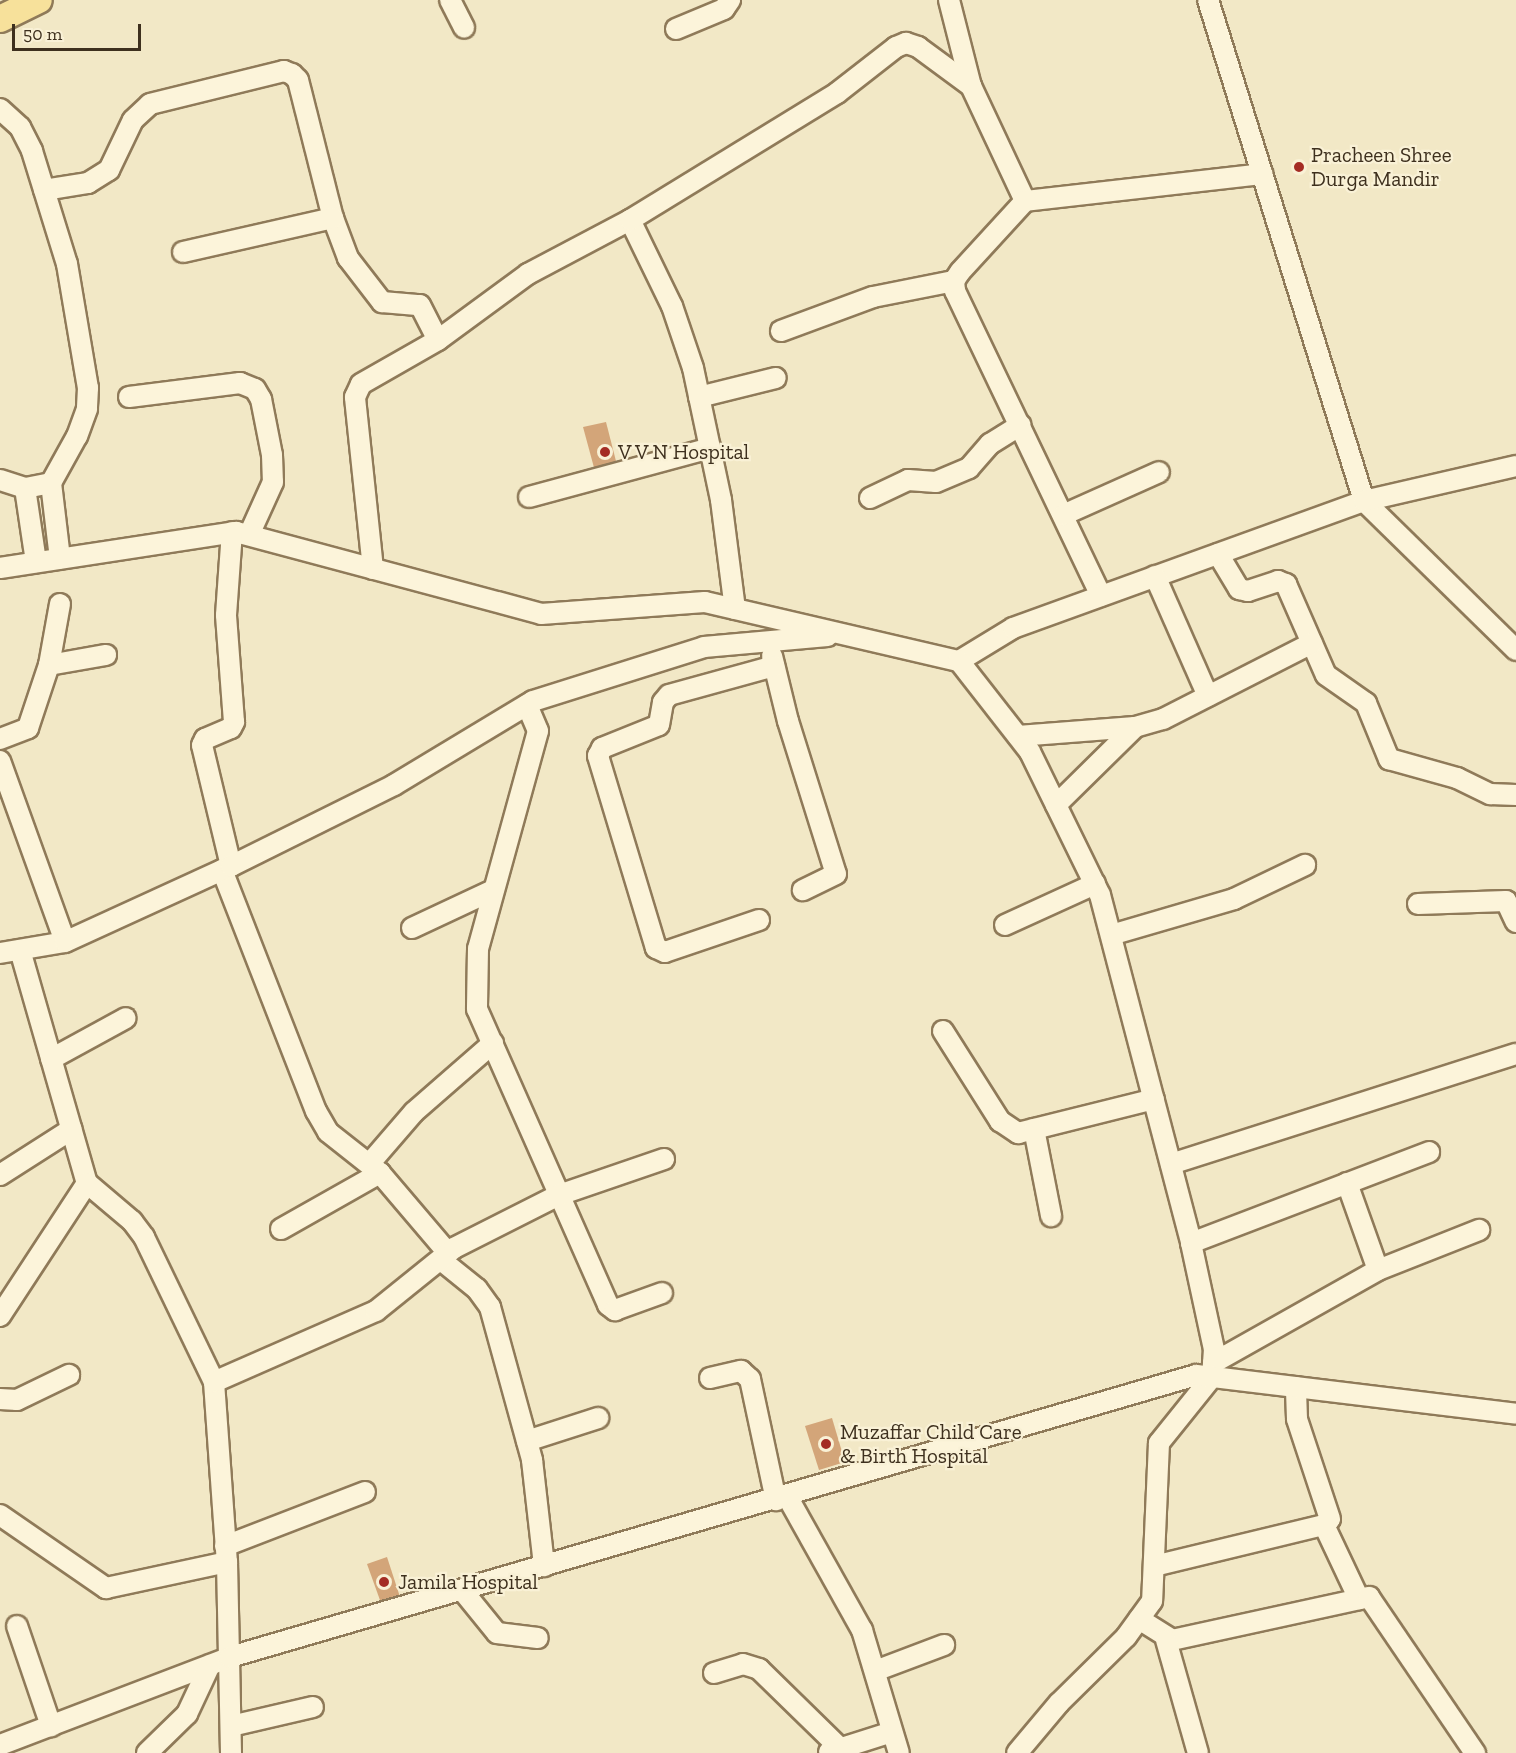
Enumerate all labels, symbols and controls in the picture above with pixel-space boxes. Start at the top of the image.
scale bar [15,12,144,50]
text: 50 m [23,23,62,45]
place label: Pracheen Shree Durga Mandir [1311,142,1452,192]
marker: Pracheen Shree Durga Mandir [1292,160,1306,174]
place label: V V N Hospital [618,439,751,465]
marker: V V N Hospital [596,443,614,461]
place label: Muzaffar Child Care & Birth Hospital [840,1419,1022,1469]
marker: Muzaffar Child Care & Birth Hospital [817,1435,835,1453]
place label: Jamila Hospital [398,1569,538,1595]
marker: Jamila Hospital [375,1573,393,1591]

